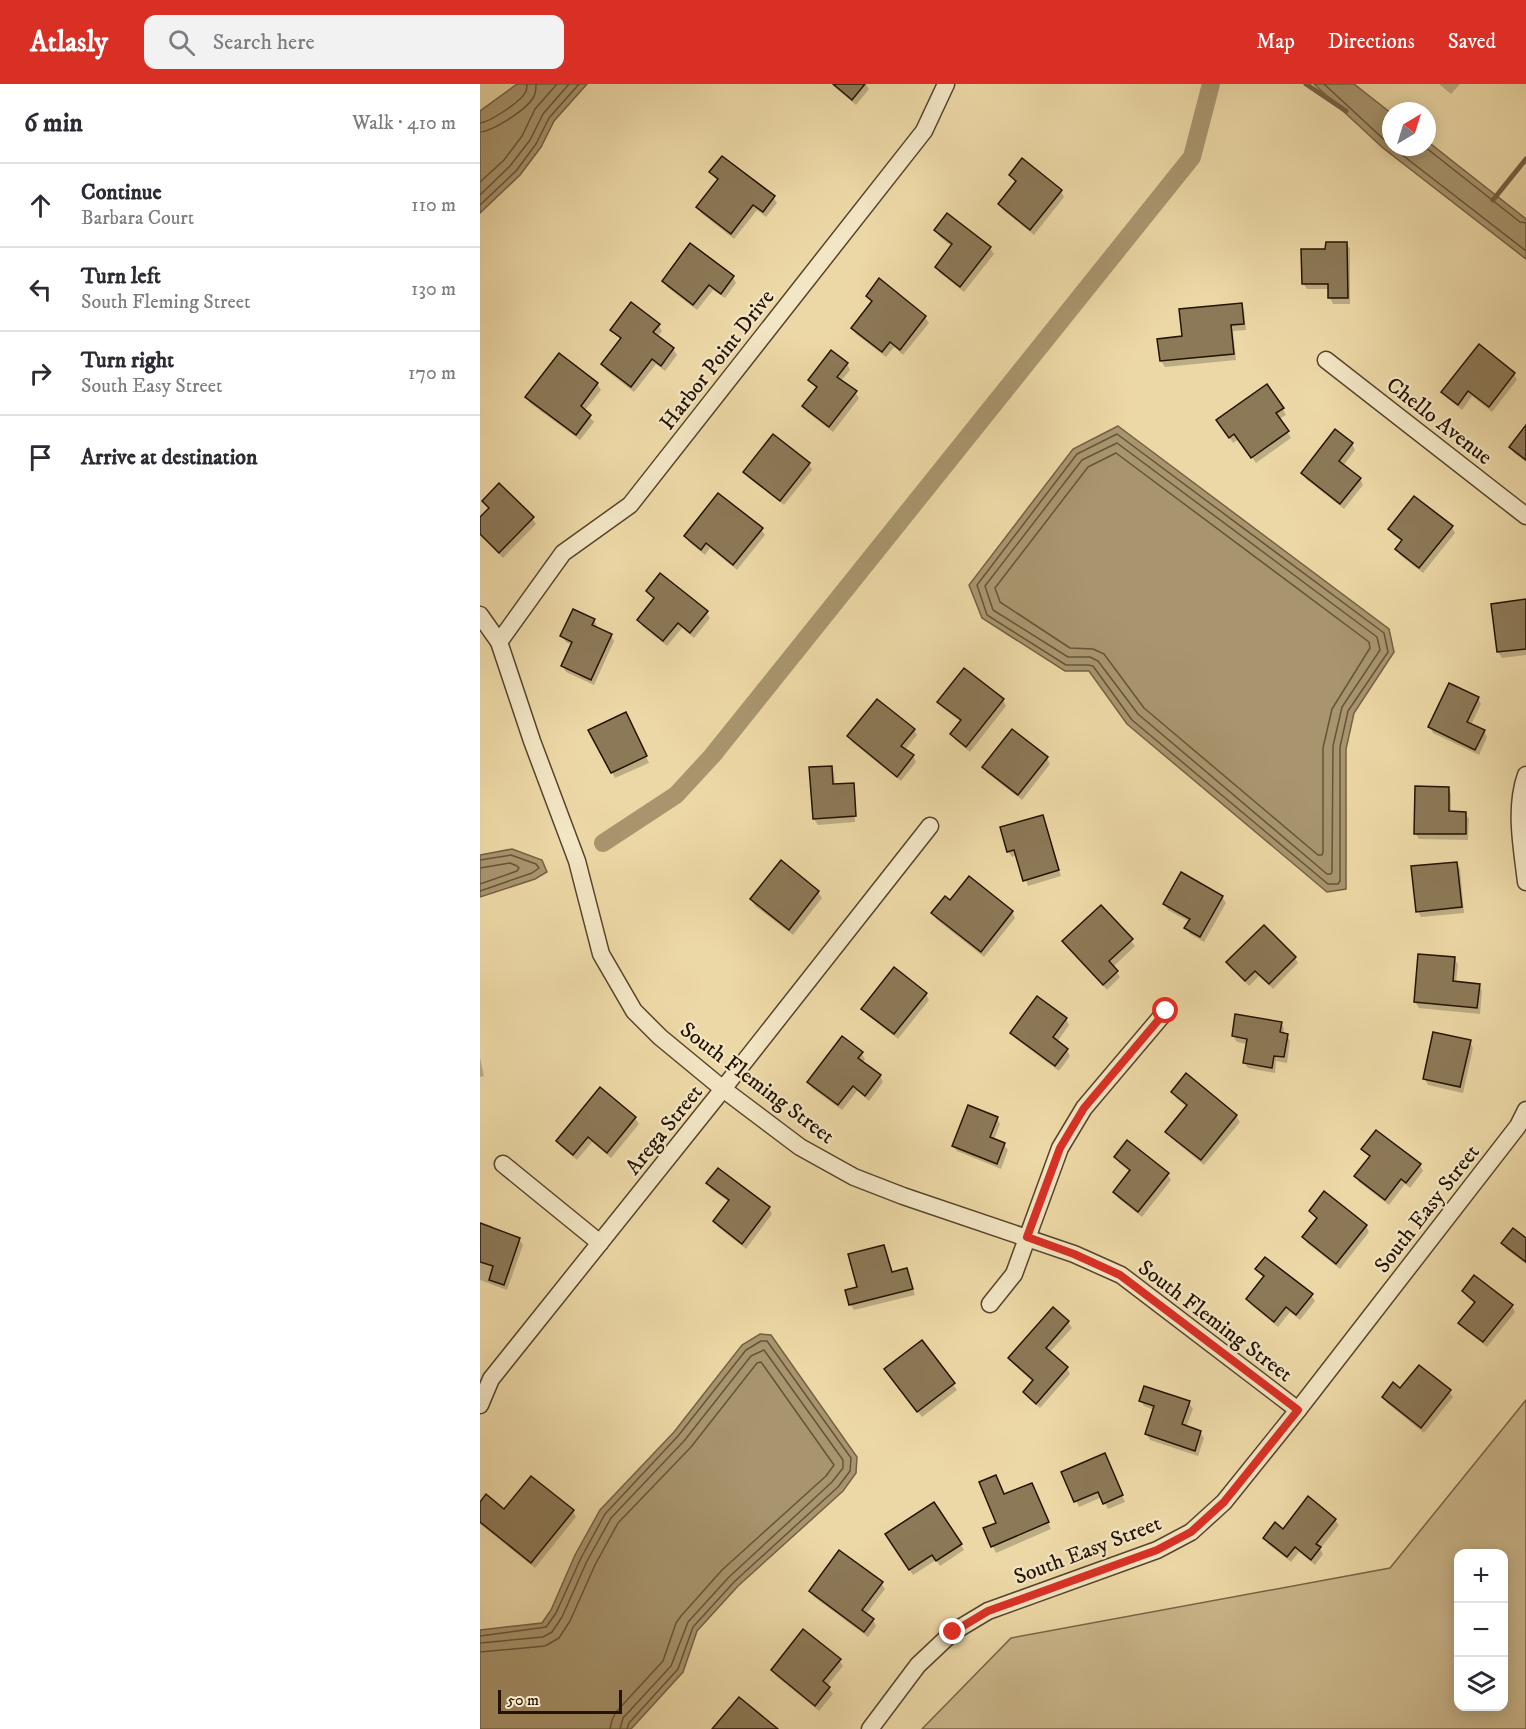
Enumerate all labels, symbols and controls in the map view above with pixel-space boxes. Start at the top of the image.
search box [144,15,564,69]
text: Atlasly [30,25,108,60]
icon: search [165,26,198,59]
text: Search here [213,29,315,56]
text: Map [1256,29,1295,55]
text: Directions [1328,29,1415,55]
text: Saved [1448,29,1496,55]
north arrow [1382,102,1436,156]
text: 6 min [24,107,83,140]
text: Walk · 410 m [352,111,456,136]
text: Continue [81,179,162,206]
icon: ahead [24,189,57,222]
text: 110 m [411,193,456,218]
text: Barbara Court [81,206,194,231]
text: Turn left [81,263,161,290]
icon: left [24,273,57,306]
text: 130 m [411,277,456,302]
street label: Harbor Point Drive [654,284,780,435]
text: South Fleming Street [81,290,251,315]
text: Turn right [81,347,174,374]
icon: right [24,357,57,390]
text: 170 m [408,361,456,386]
street label: Chello Avenue [1381,371,1498,471]
text: South Easy Street [81,374,222,399]
icon: arrive [24,441,57,474]
text: Arrive at destination [81,444,258,471]
route start [1152,997,1178,1023]
street label: South Fleming Street [675,1016,840,1150]
street label: Arega Street [620,1079,709,1180]
street label: South Easy Street [1369,1139,1486,1279]
street label: South Fleming Street [1133,1254,1298,1388]
street label: South Easy Street [1010,1510,1165,1591]
map controls [1454,1549,1508,1711]
button: + [1454,1549,1508,1603]
button: − [1454,1603,1508,1657]
route end [939,1618,965,1644]
button: layers [1454,1657,1508,1711]
scale bar [498,1687,622,1714]
text: 50 m [507,1690,539,1710]

